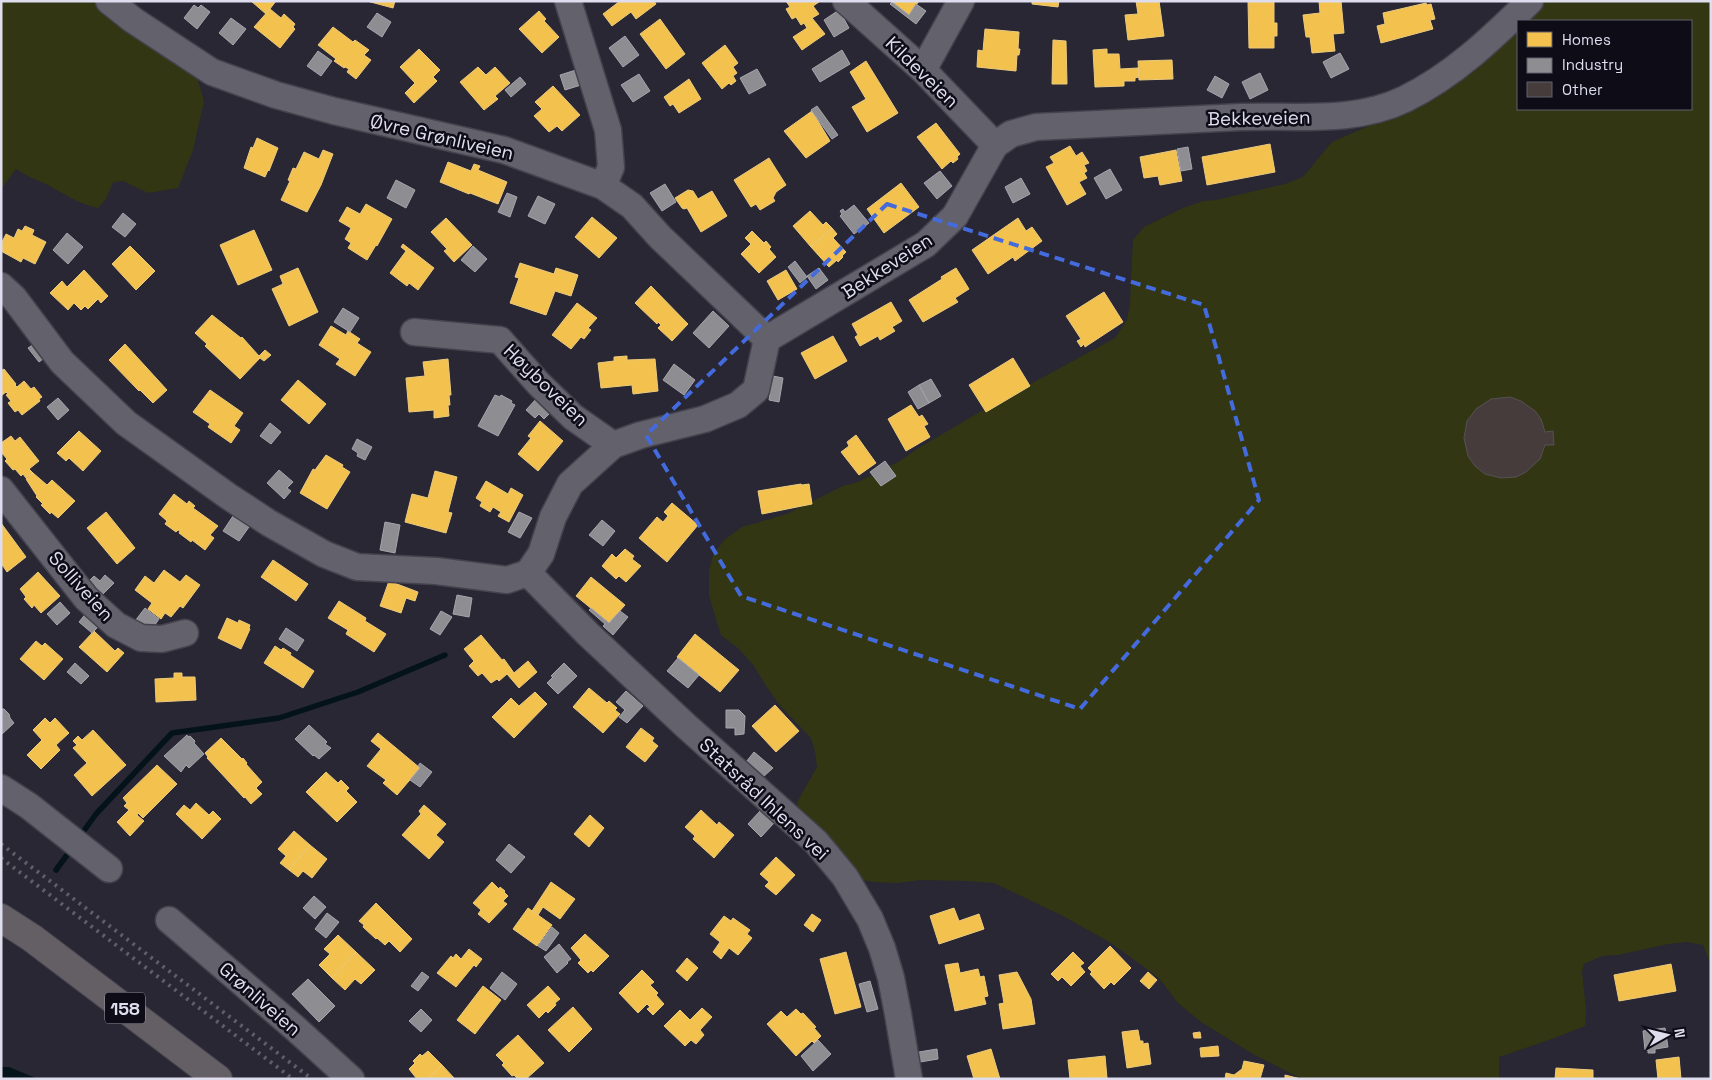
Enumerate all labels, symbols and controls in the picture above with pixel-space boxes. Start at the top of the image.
legend [1517,20,1692,110]
text: Homes [1562,30,1611,49]
street label: Kildeveien [880,31,964,113]
text: Industry [1562,55,1623,74]
text: Other [1562,80,1603,99]
street label: Bekkeveien [1207,105,1311,131]
street label: Øvre Grønliveien [368,108,516,166]
street label: Bekkeveien [837,227,937,305]
street label: Høyboveien [498,338,594,432]
street label: Solliveien [43,546,119,626]
street label: Statsråd Ihlens vei [694,732,834,866]
street label: Grønliveien [214,957,306,1041]
road number: 158 [105,992,145,1024]
north arrow [1642,1010,1692,1060]
text: N [1670,1027,1689,1039]

